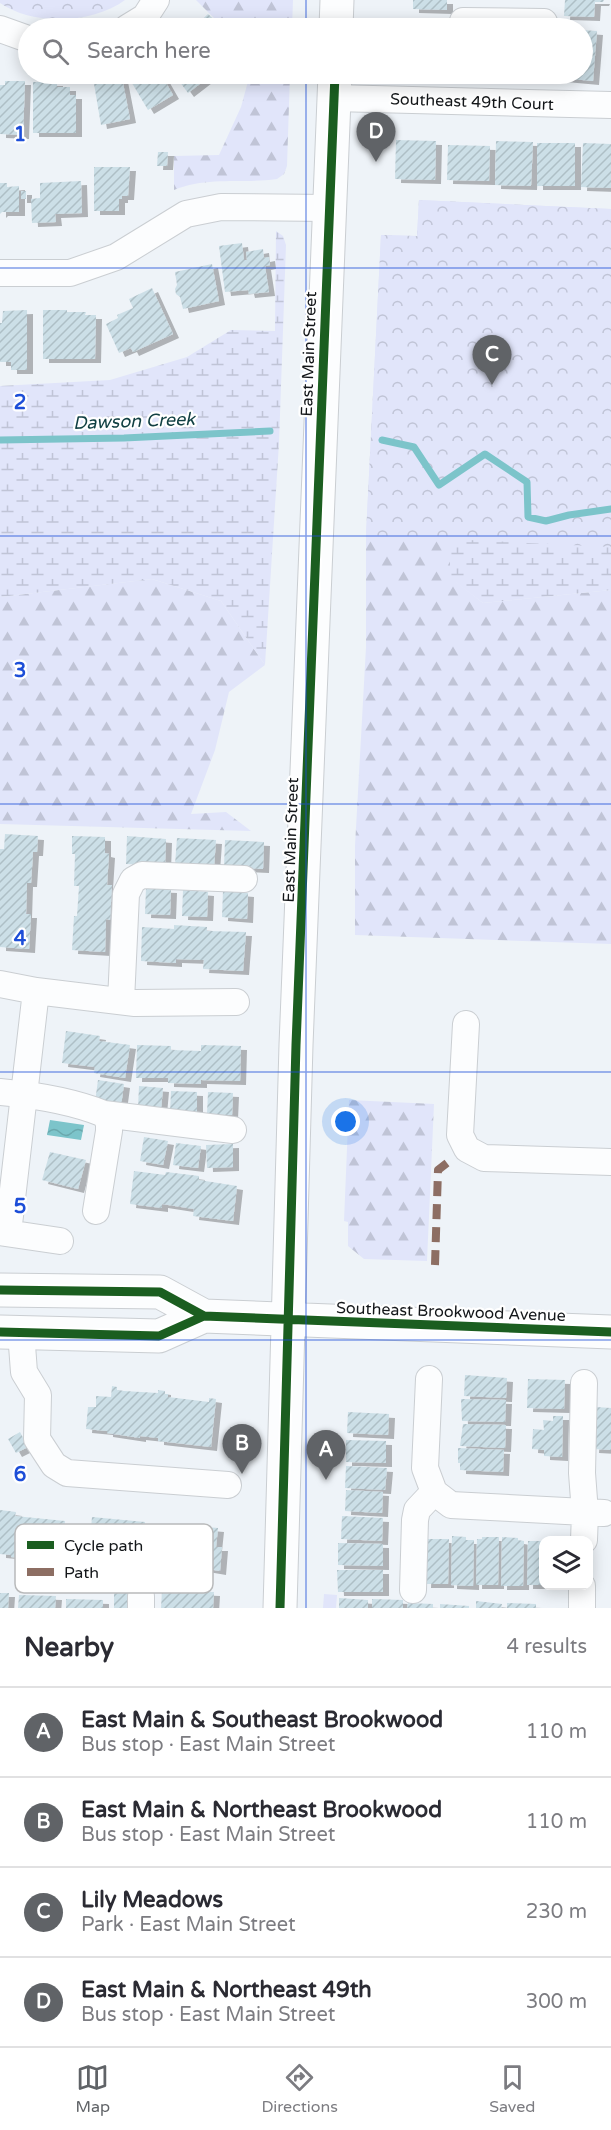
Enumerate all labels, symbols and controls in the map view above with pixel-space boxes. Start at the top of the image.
search box [18,18,593,84]
icon: search [39,35,72,68]
text: Search here [87,38,211,64]
street label: Southeast 49th Court [390,89,554,115]
pin: D [356,112,395,162]
text: 1 [14,123,26,147]
street label: East Main Street [297,291,321,417]
pin: C [472,336,512,385]
text: 2 [14,391,26,415]
water label: Dawson Creek [73,408,197,434]
text: 3 [14,659,26,683]
street label: East Main Street [279,777,303,903]
text: 4 [14,927,27,951]
your location [331,1107,360,1136]
text: 5 [14,1195,26,1219]
street label: Southeast Brookwood Avenue [336,1298,566,1326]
pin: B [222,1424,262,1474]
pin: A [306,1430,346,1480]
text: 6 [14,1463,26,1487]
legend [15,1524,213,1593]
text: Cycle path [64,1536,143,1556]
map controls [539,1536,593,1590]
button: layers [539,1536,593,1590]
text: Path [64,1563,99,1583]
text: Nearby [24,1632,114,1663]
text: 4 results [507,1635,587,1659]
text: East Main & Southeast Brookwood [81,1707,443,1733]
text: A [36,1720,51,1744]
text: 110 m [526,1720,587,1744]
text: Bus stop · East Main Street [81,1733,335,1757]
text: East Main & Northeast Brookwood [81,1797,442,1823]
text: B [37,1810,50,1834]
text: 110 m [526,1810,587,1834]
text: Bus stop · East Main Street [81,1823,335,1847]
text: Lily Meadows [81,1887,223,1913]
text: C [37,1900,50,1924]
text: 230 m [526,1900,587,1924]
text: Park · East Main Street [81,1913,296,1937]
text: East Main & Northeast 49th [81,1977,372,2003]
text: D [36,1990,51,2014]
text: 300 m [526,1990,587,2014]
text: Bus stop · East Main Street [81,2003,335,2027]
tab: Map [76,2061,110,2117]
tab: Directions [261,2061,338,2117]
tab: Saved [489,2061,535,2117]

